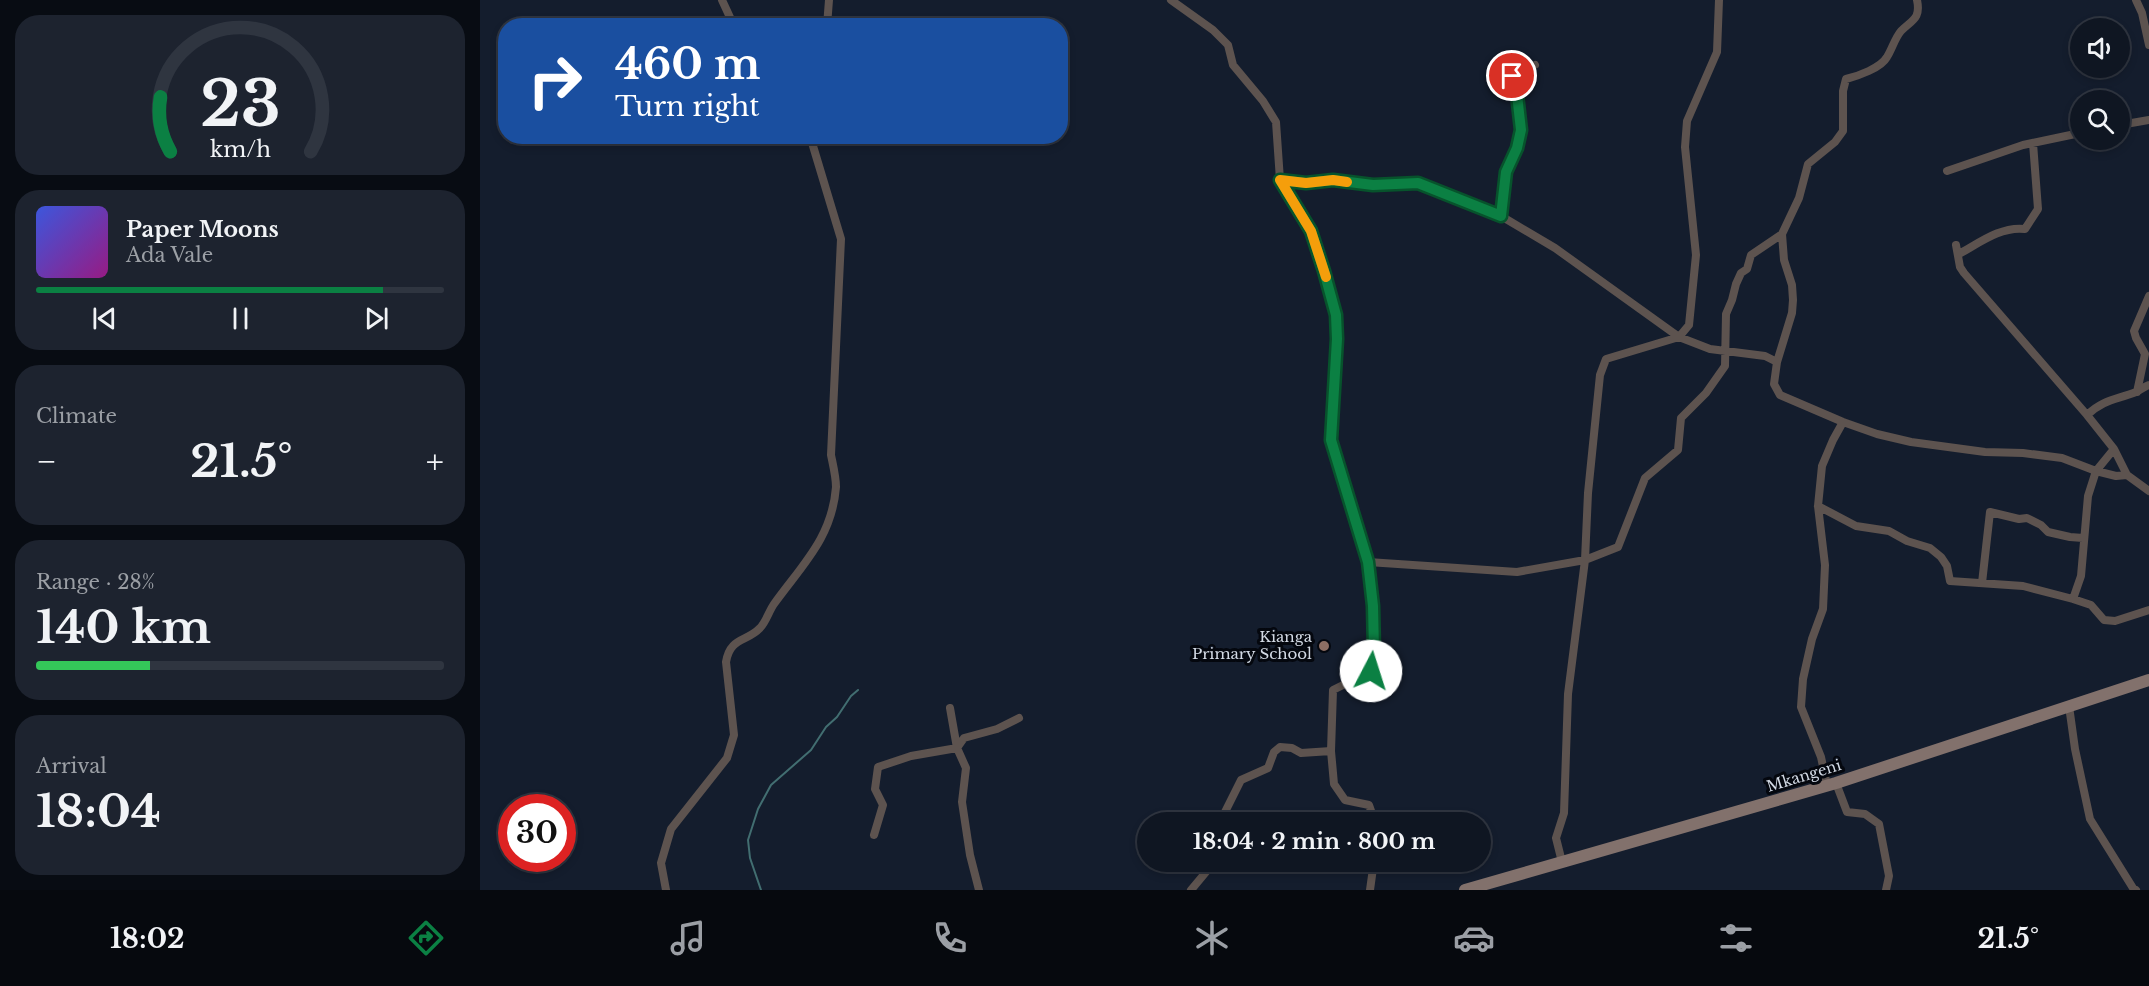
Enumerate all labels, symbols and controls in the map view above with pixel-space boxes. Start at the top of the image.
map controls [2070,18,2130,150]
button: sound [2070,18,2130,78]
text: 460 m [615,38,761,90]
icon: right [516,42,594,120]
pin [1486,50,1537,101]
icon: arrive [1495,59,1528,92]
text: 23 [200,65,280,143]
text: Turn right [615,90,759,123]
button: search [2070,90,2130,150]
text: km/h [210,136,271,163]
text: Paper Moons [126,216,279,243]
text: Ada Vale [126,243,213,267]
icon: previous [88,302,121,335]
icon: pause [224,302,257,335]
icon: next [360,302,393,335]
text: Climate [36,404,117,428]
text: 21.5° [190,433,293,489]
text: − [36,441,57,482]
text: + [426,441,444,482]
text: Range · 28% [36,570,155,594]
text: 140 km [36,599,211,655]
place label: Kianga Primary School [1192,627,1313,663]
marker: Kianga Primary School [1317,639,1331,653]
position arrow [1339,639,1403,703]
text: Arrival [36,754,107,778]
street label: Mkangeni [1764,755,1844,796]
text: 18:04 [36,783,161,839]
speed limit sign: 30 [498,794,576,872]
text: 18:04 · 2 min · 800 m [1193,828,1435,855]
icon: directions [405,917,447,959]
icon: music [667,917,709,959]
icon: phone [929,917,971,959]
icon: climate [1191,917,1233,959]
icon: car [1453,917,1495,959]
icon: filters [1715,917,1757,959]
text: 18:02 [110,922,185,955]
text: 21.5° [1977,922,2039,955]

